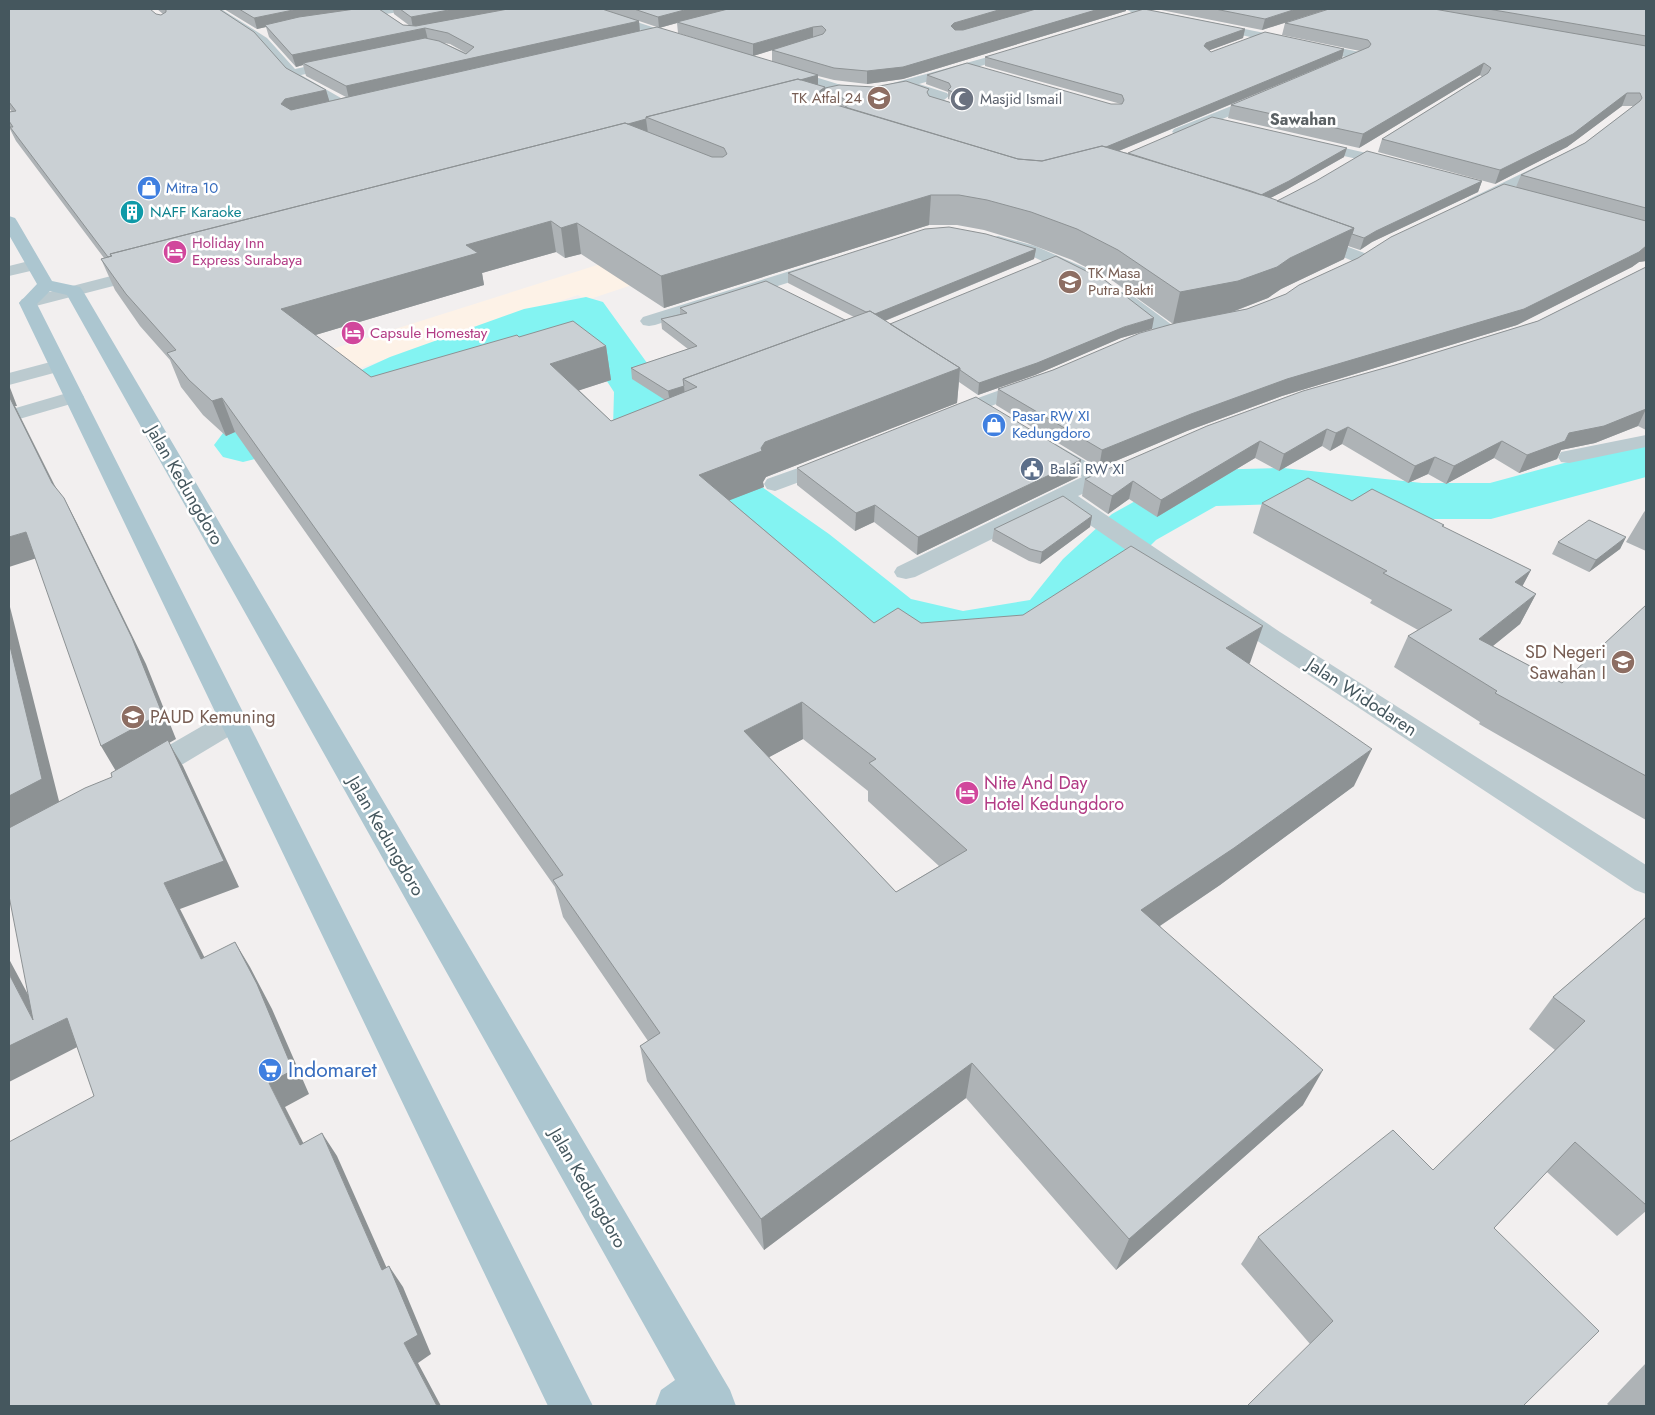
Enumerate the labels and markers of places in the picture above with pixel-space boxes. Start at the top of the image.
school or university icon: TK Atfal 24 [866,85,892,111]
mosque icon: Masjid Ismail [949,86,975,112]
place label: TK Atfal 24 [792,87,862,109]
place label: Masjid Ismail [980,88,1062,110]
shop icon: Mitra 10 [136,175,162,201]
place label: Mitra 10 [166,177,218,199]
building icon: NAFF Karaoke [119,199,145,225]
place label: NAFF Karaoke [150,201,242,223]
place label: Holiday Inn Express Surabaya [192,232,302,271]
hotel icon: Holiday Inn Express Surabaya [162,239,188,265]
place label: TK Masa Putra Bakti [1088,262,1154,301]
school or university icon: TK Masa Putra Bakti [1057,269,1083,295]
hotel icon: Capsule Homestay [340,320,366,346]
place label: Capsule Homestay [370,322,488,344]
place label: Pasar RW XI Kedungdoro [1012,405,1090,444]
shop icon: Pasar RW XI Kedungdoro [981,412,1007,438]
public building icon: Balai RW XI [1019,456,1045,482]
place label: Balai RW XI [1050,458,1124,480]
place label: SD Negeri Sawahan I [1525,639,1606,686]
school or university icon: SD Negeri Sawahan I [1610,649,1636,675]
school or university icon: PAUD Kemuning [120,704,146,730]
place label: PAUD Kemuning [150,704,276,730]
place label: Nite And Day Hotel Kedungdoro [984,770,1124,817]
hotel icon: Nite And Day Hotel Kedungdoro [954,780,980,806]
place label: Indomaret [288,1055,377,1085]
supermarket icon: Indomaret [257,1057,283,1083]

